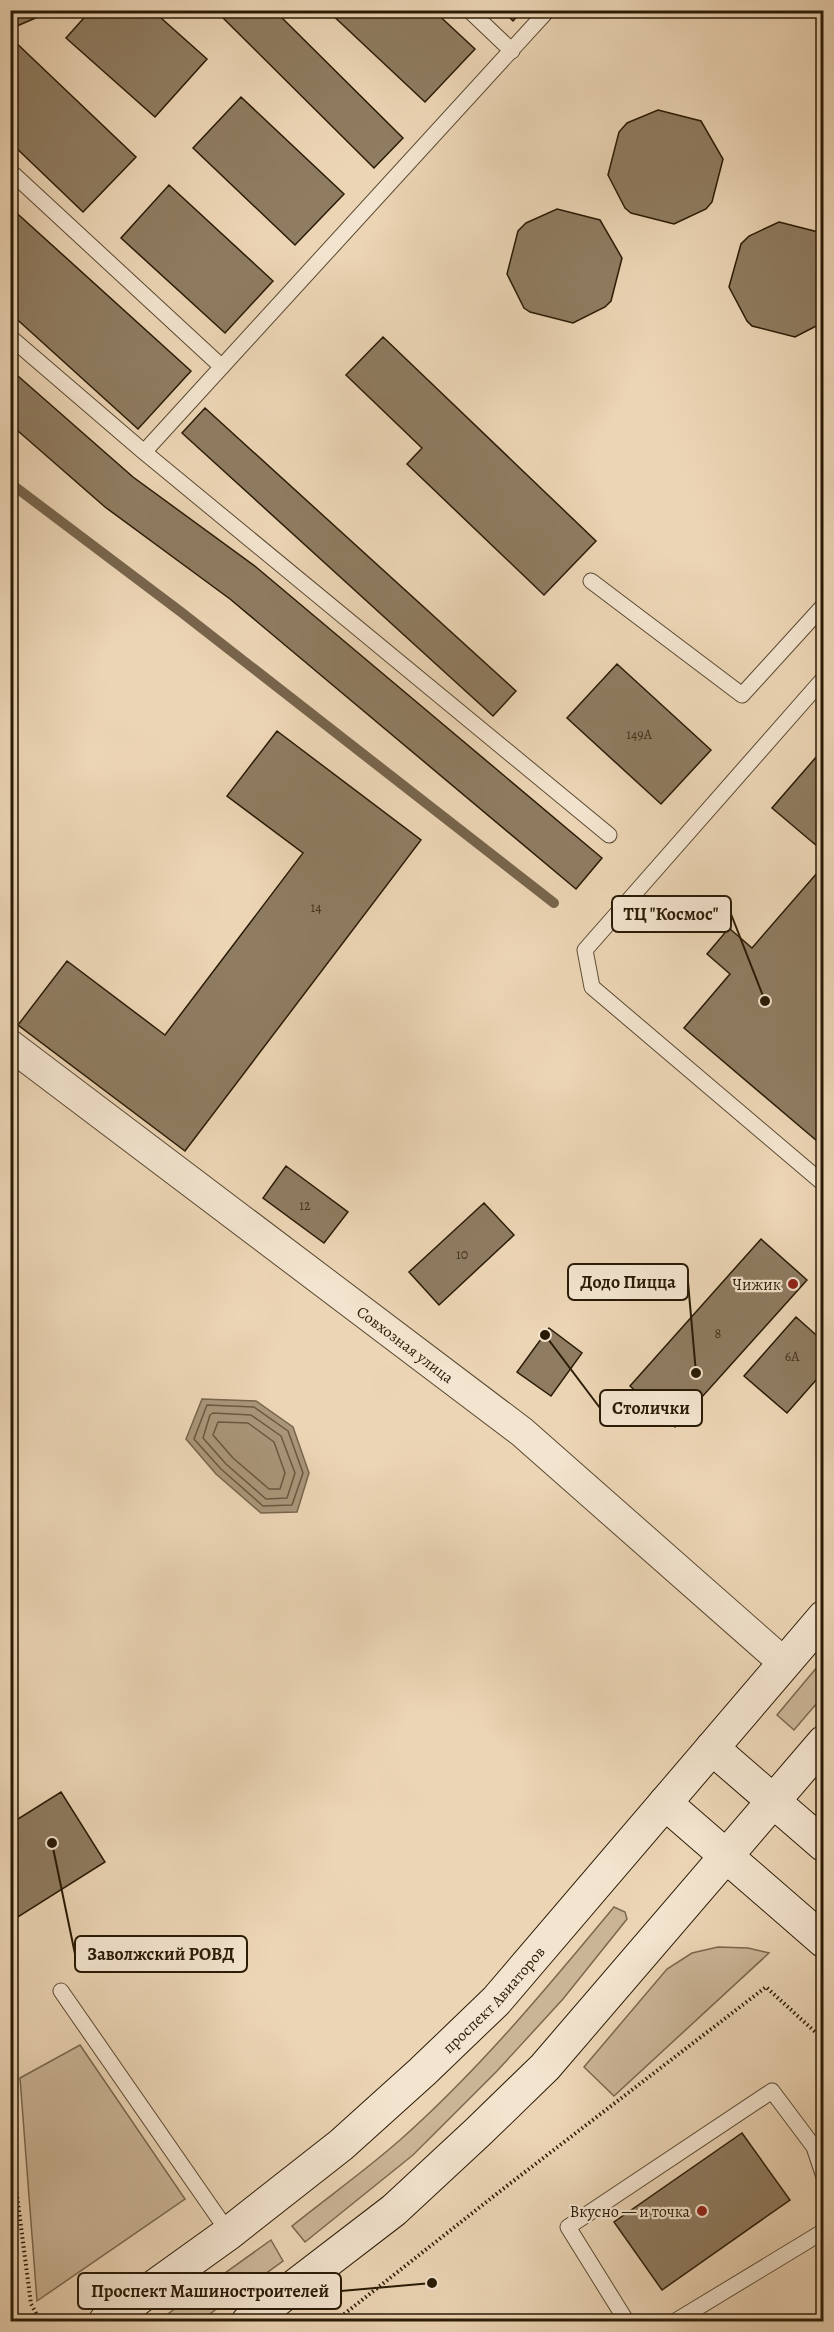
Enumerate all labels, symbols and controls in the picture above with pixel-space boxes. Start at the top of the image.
house number: 149А [626,725,653,744]
callout: ТЦ "Космос" [612,896,731,932]
house number: 14 [310,898,322,917]
text: ТЦ "Космос" [624,902,719,926]
house number: 12 [299,1196,311,1215]
house number: 10 [456,1245,468,1264]
callout: Додо Пицца [568,1264,688,1300]
text: Додо Пицца [580,1270,676,1294]
place label: Чижик [733,1274,781,1296]
marker: Чижик [786,1277,800,1291]
street label: Совхозная улица [352,1301,459,1389]
house number: 8 [715,1324,722,1343]
house number: 6А [785,1347,800,1366]
callout: Столички [600,1390,702,1426]
text: Столички [612,1396,690,1420]
callout: Заволжский РОВД [75,1936,247,1972]
text: Заволжский РОВД [87,1942,235,1966]
street label: проспект Авиаторов [438,1942,550,2059]
place label: Вкусно — и точка [570,2201,691,2223]
marker: Вкусно — и точка [695,2204,709,2218]
callout: Проспект Машиностроителей [78,2273,341,2309]
text: Проспект Машиностроителей [91,2279,329,2303]

